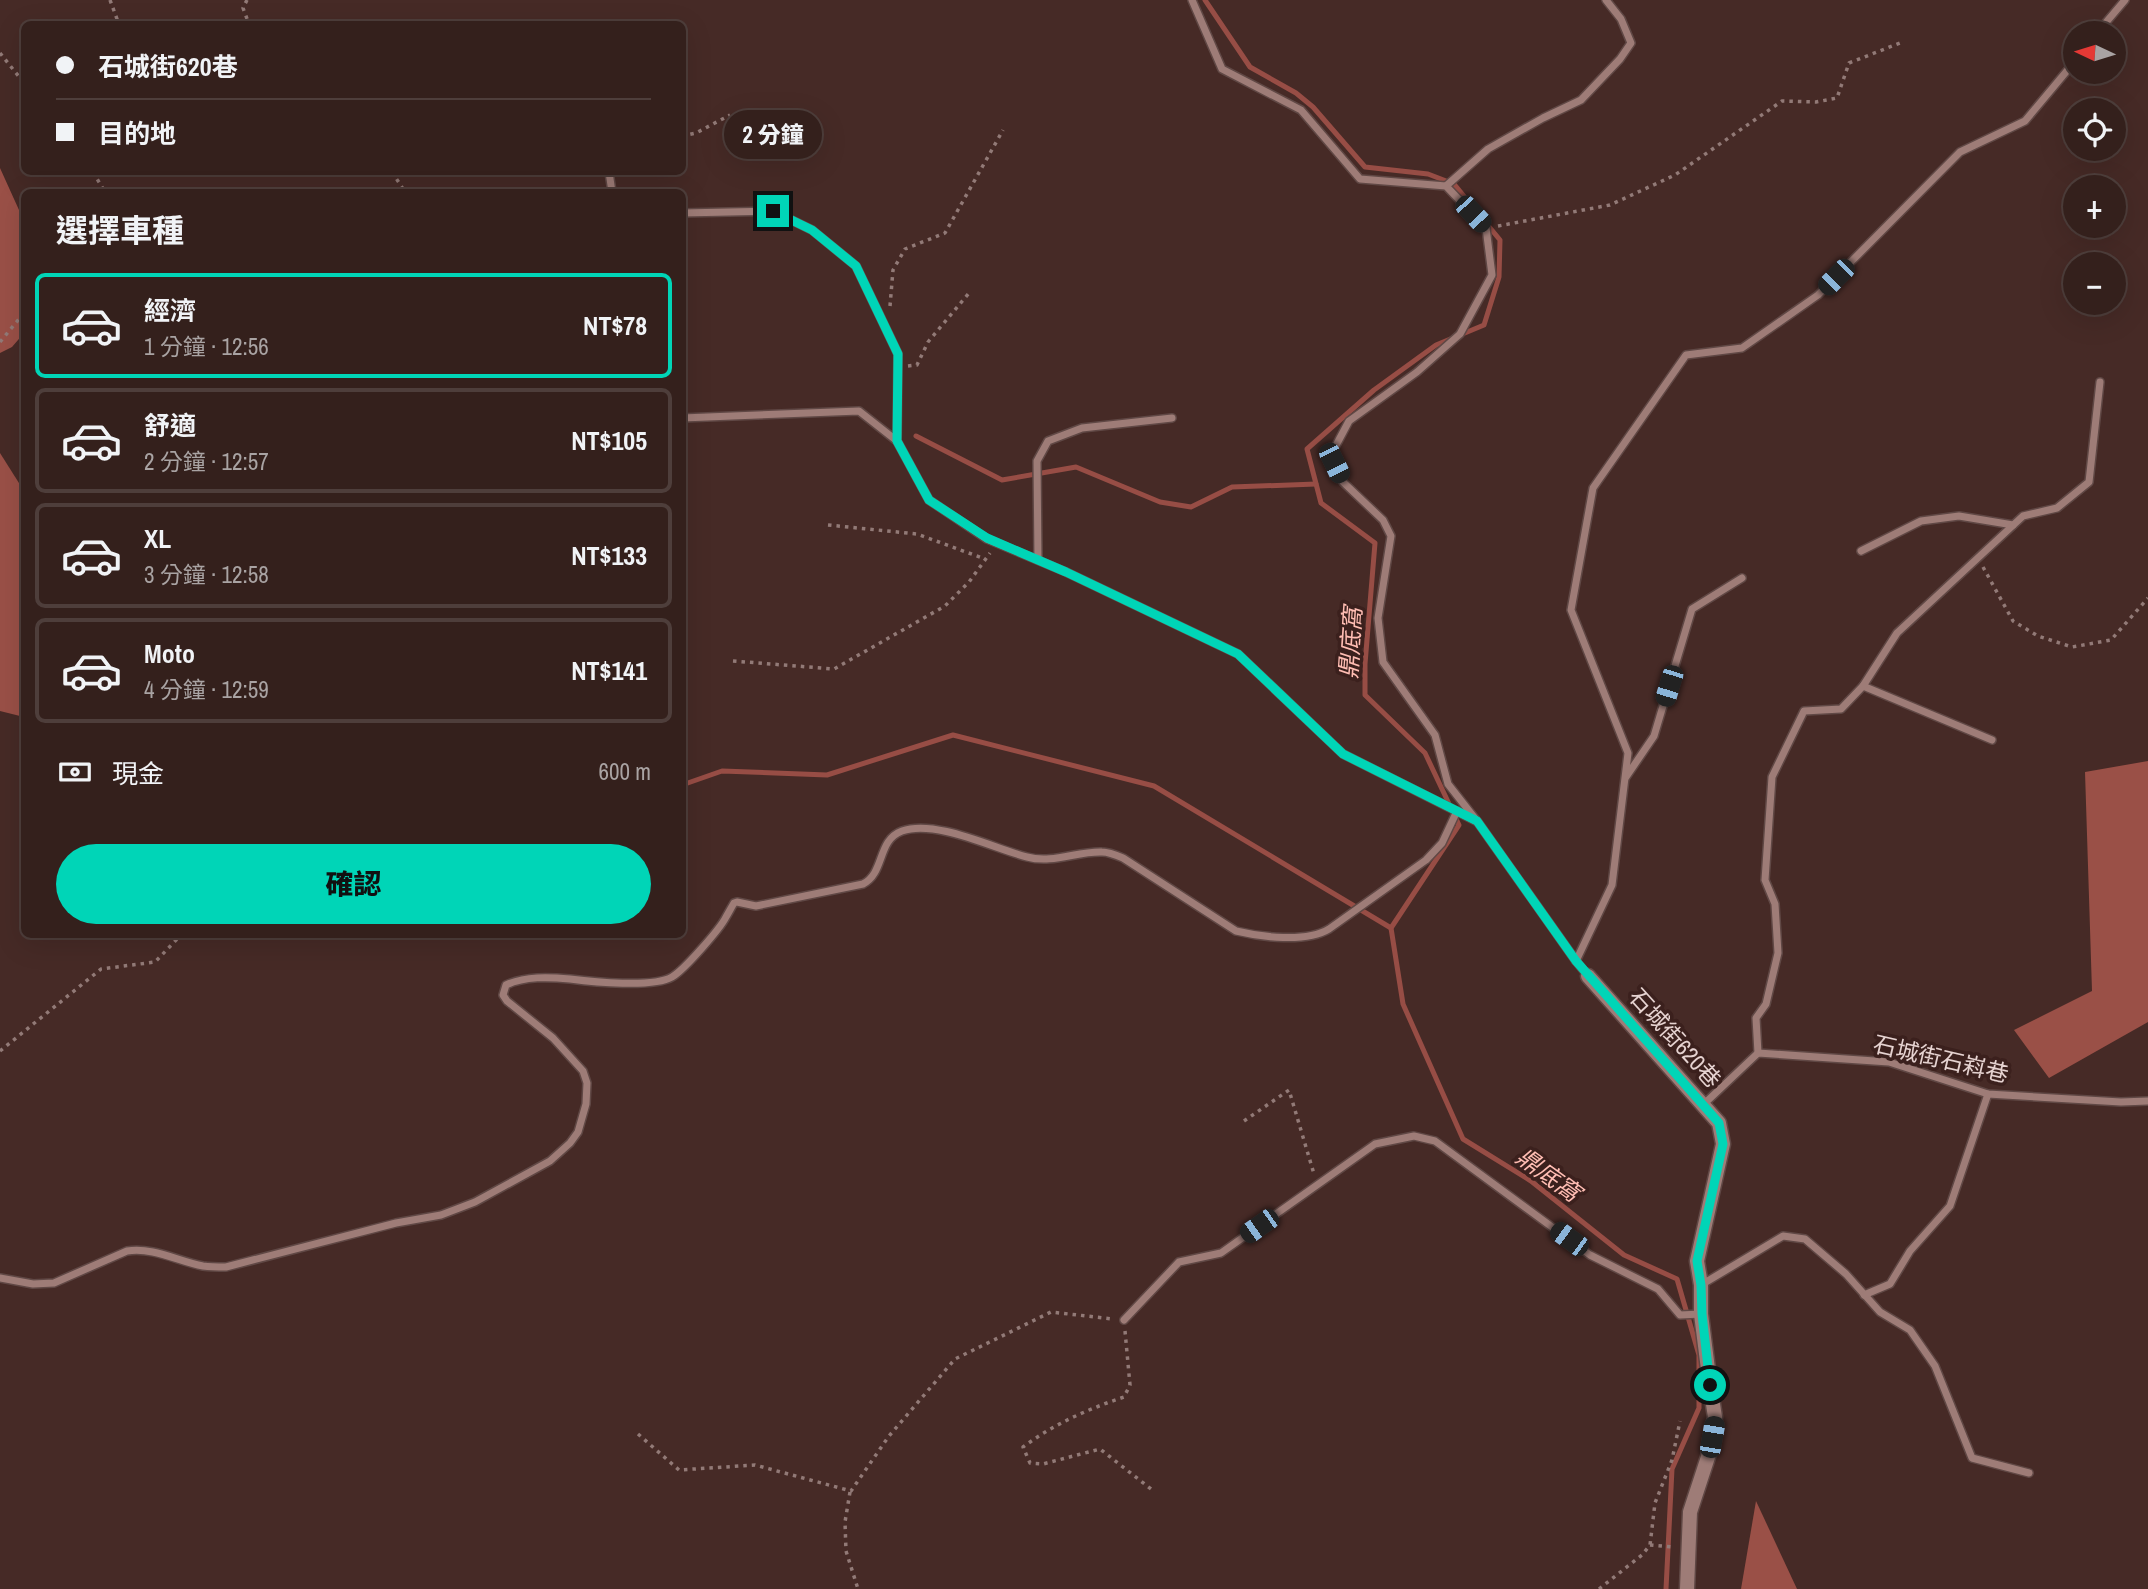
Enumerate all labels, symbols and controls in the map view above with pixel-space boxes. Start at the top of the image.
north arrow [2063,21,2126,84]
map controls [2063,21,2126,315]
text: 石城街620巷 [98,49,238,84]
button: locate [2063,98,2126,161]
callout: 2 分鐘 [724,110,822,158]
text: 目的地 [98,116,176,151]
text: 2 分鐘 [742,119,804,150]
button: + [2063,175,2126,238]
car [1451,191,1496,237]
route end [757,195,789,227]
text: 選擇車種 [56,209,184,252]
button: − [2063,252,2126,315]
car [1814,255,1859,299]
text: 經濟 [144,293,196,328]
icon: car [60,294,123,357]
text: NT$78 [583,308,647,343]
text: 1 分鐘 · 12:56 [144,331,269,362]
text: 舒適 [144,408,196,443]
icon: car [60,409,123,472]
text: NT$105 [571,423,647,458]
car [1316,440,1353,486]
text: 2 分鐘 · 12:57 [144,446,269,477]
text: XL [144,521,171,556]
icon: car [60,524,123,587]
text: NT$133 [571,538,647,573]
text: 3 分鐘 · 12:58 [144,559,269,590]
water label: 鼎底窩 [1332,602,1369,680]
text: Moto [144,636,195,671]
icon: car [60,639,123,702]
text: NT$141 [571,653,647,688]
car [1653,663,1686,709]
text: 4 分鐘 · 12:59 [144,674,269,705]
icon: cash [56,753,94,791]
text: 現金 [112,756,164,791]
text: 600 m [599,756,651,787]
button: 確認 [56,844,651,924]
street label: 石城街620巷 [1623,981,1728,1094]
street label: 石城街石嵙巷 [1870,1028,2012,1089]
water label: 鼎底窩 [1510,1140,1590,1211]
car [1236,1205,1283,1247]
car [1546,1218,1593,1260]
route start [1694,1369,1726,1401]
car [1699,1414,1726,1460]

